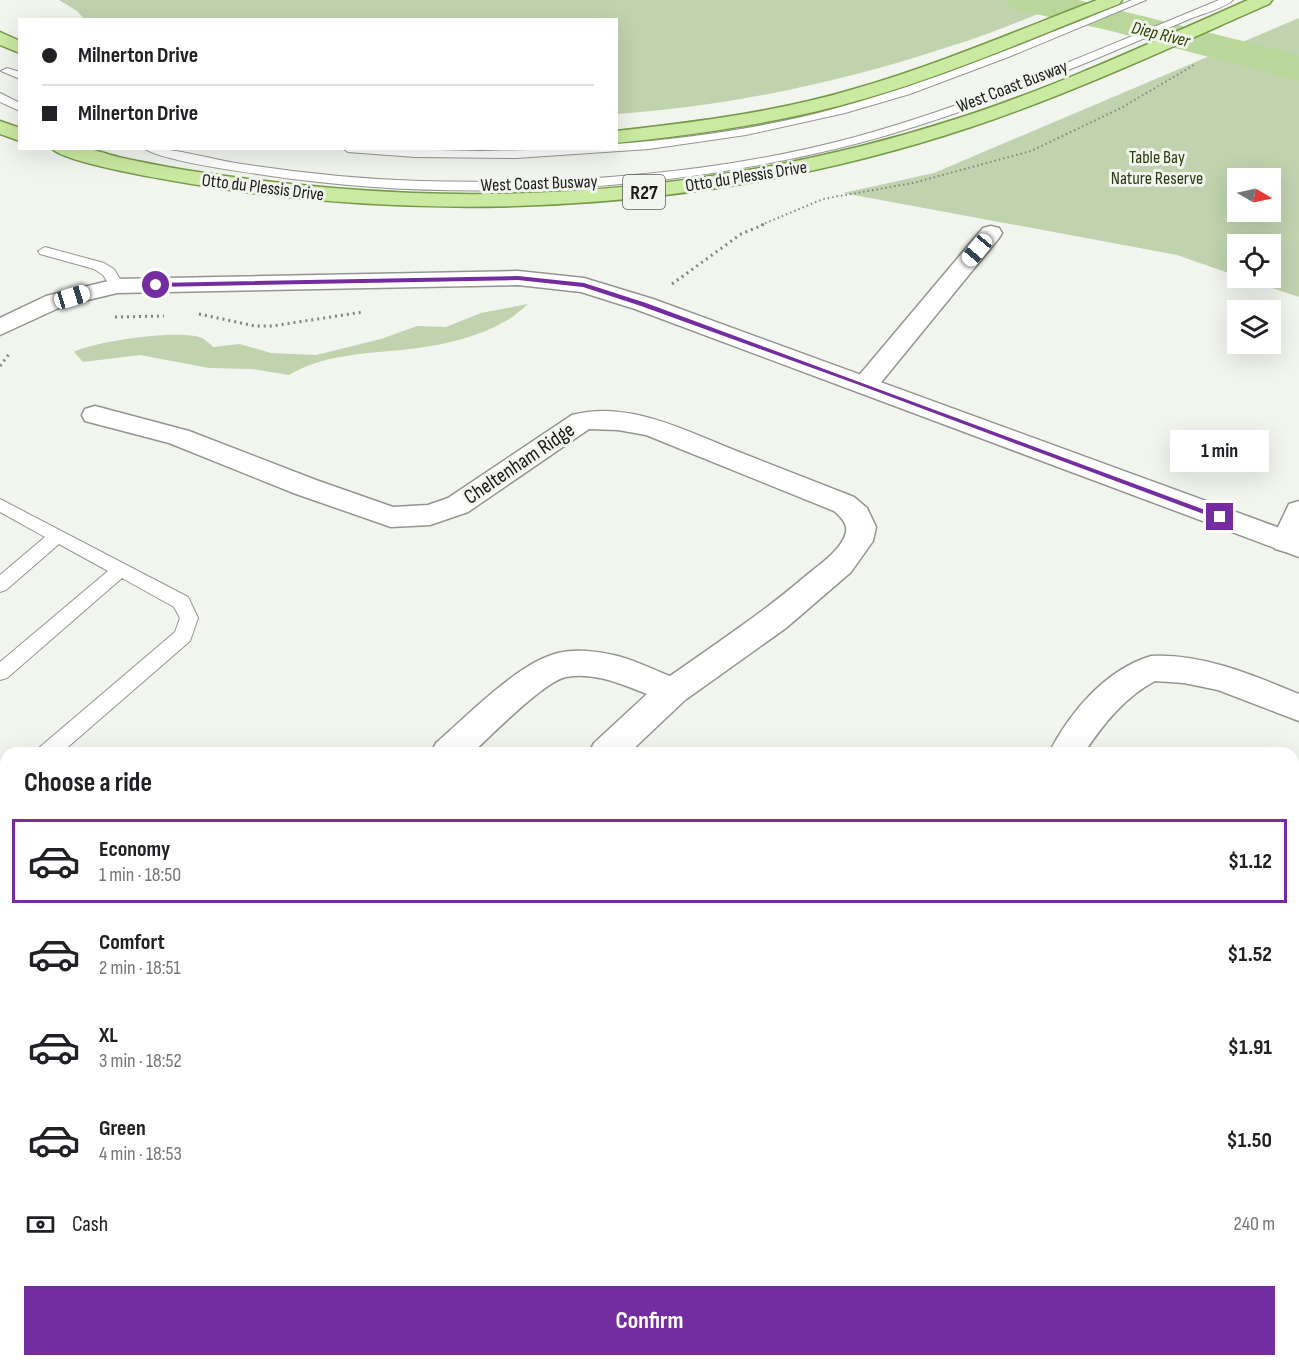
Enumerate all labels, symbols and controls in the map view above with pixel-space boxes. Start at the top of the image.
water label: Diep River [1130,17,1193,52]
text: Milnerton Drive [78,42,198,69]
street label: West Coast Busway [954,56,1071,117]
text: Milnerton Drive [78,100,198,127]
park label: Table Bay Nature Reserve [1111,147,1203,189]
street label: Otto du Plessis Drive [684,157,808,196]
north arrow [1227,168,1281,222]
map controls [1227,168,1281,354]
street label: Otto du Plessis Drive [201,170,325,205]
street label: West Coast Busway [480,171,598,196]
road number: R27 [623,175,665,209]
car [959,230,995,270]
button: locate [1227,234,1281,288]
route start [142,271,169,298]
car [52,283,92,311]
button: layers [1227,300,1281,354]
street label: Cheltenham Ridge [459,417,579,510]
callout: 1 min [1170,430,1270,472]
text: 1 min [1201,439,1238,463]
route end [1206,503,1233,530]
text: Choose a ride [24,767,152,799]
icon: car [27,834,81,888]
text: Economy [99,836,170,863]
text: $1.12 [1228,848,1272,875]
text: 1 min · 18:50 [99,863,181,887]
icon: car [27,927,81,981]
text: Comfort [99,929,165,956]
text: $1.52 [1227,941,1272,968]
text: 2 min · 18:51 [99,956,180,980]
icon: car [27,1020,81,1074]
text: XL [99,1022,118,1049]
text: $1.91 [1228,1034,1272,1061]
text: 3 min · 18:52 [99,1049,182,1073]
icon: car [27,1113,81,1167]
text: Green [99,1115,146,1142]
text: $1.50 [1226,1127,1272,1154]
text: 4 min · 18:53 [99,1142,182,1166]
icon: cash [24,1208,57,1241]
text: Cash [72,1211,108,1238]
text: 240 m [1234,1212,1275,1236]
button: Confirm [24,1286,1275,1355]

